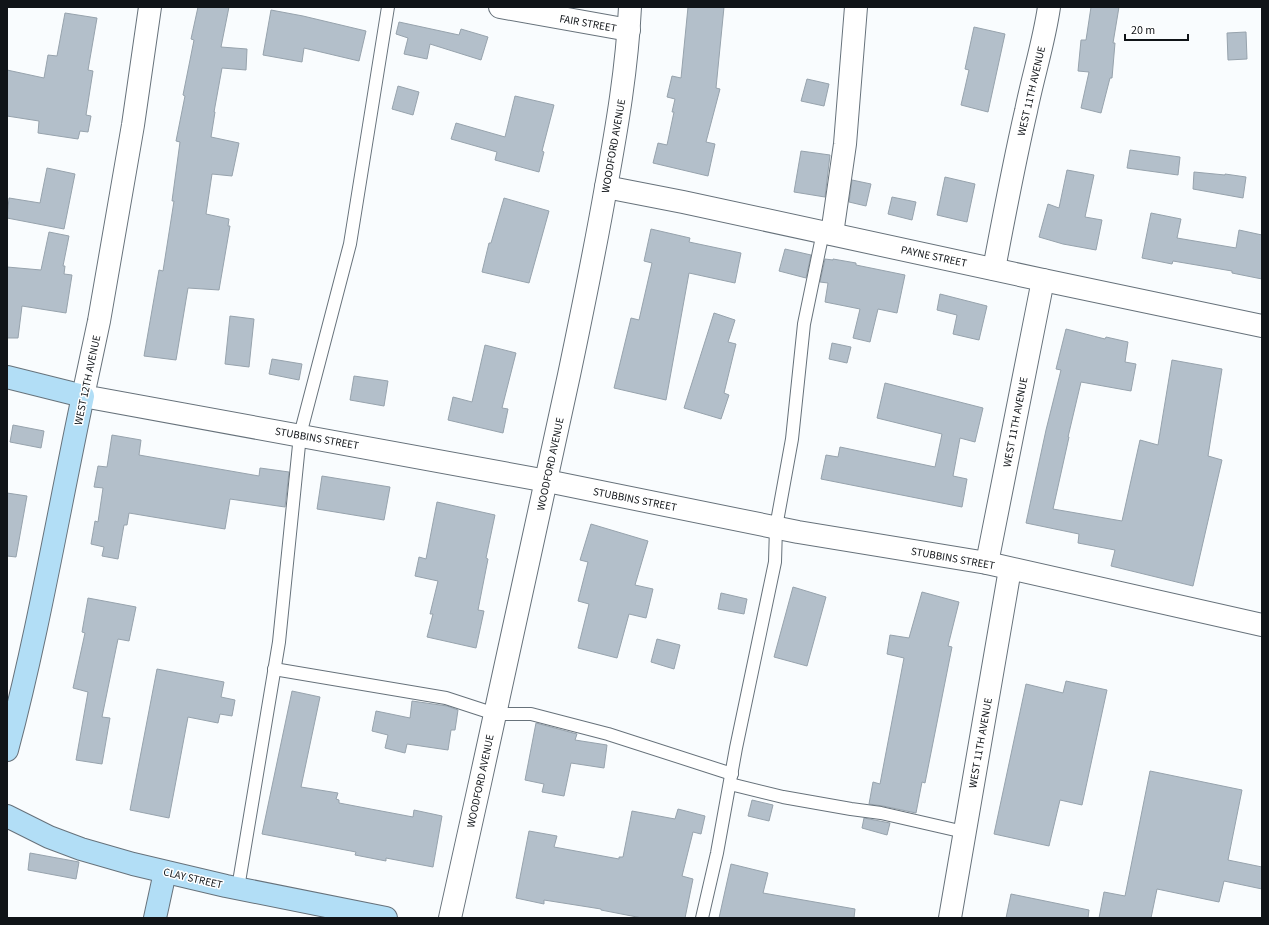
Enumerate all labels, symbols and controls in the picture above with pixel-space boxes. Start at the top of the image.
street label: FAIR STREET [558,11,618,36]
scale bar [1125,16,1188,42]
text: 20 m [1131,22,1155,39]
street label: WEST 11TH AVENUE [1014,45,1049,137]
street label: WOODFORD AVENUE [598,98,629,194]
street label: PAYNE STREET [899,242,968,271]
street label: WEST 12TH AVENUE [71,334,104,427]
street label: WEST 11TH AVENUE [999,375,1032,469]
street label: WOODFORD AVENUE [533,416,568,512]
street label: STUBBINS STREET [274,424,360,453]
street label: STUBBINS STREET [592,484,678,515]
street label: STUBBINS STREET [910,544,996,573]
street label: WEST 11TH AVENUE [965,696,996,790]
street label: WOODFORD AVENUE [463,733,498,829]
street label: CLAY STREET [162,864,224,893]

